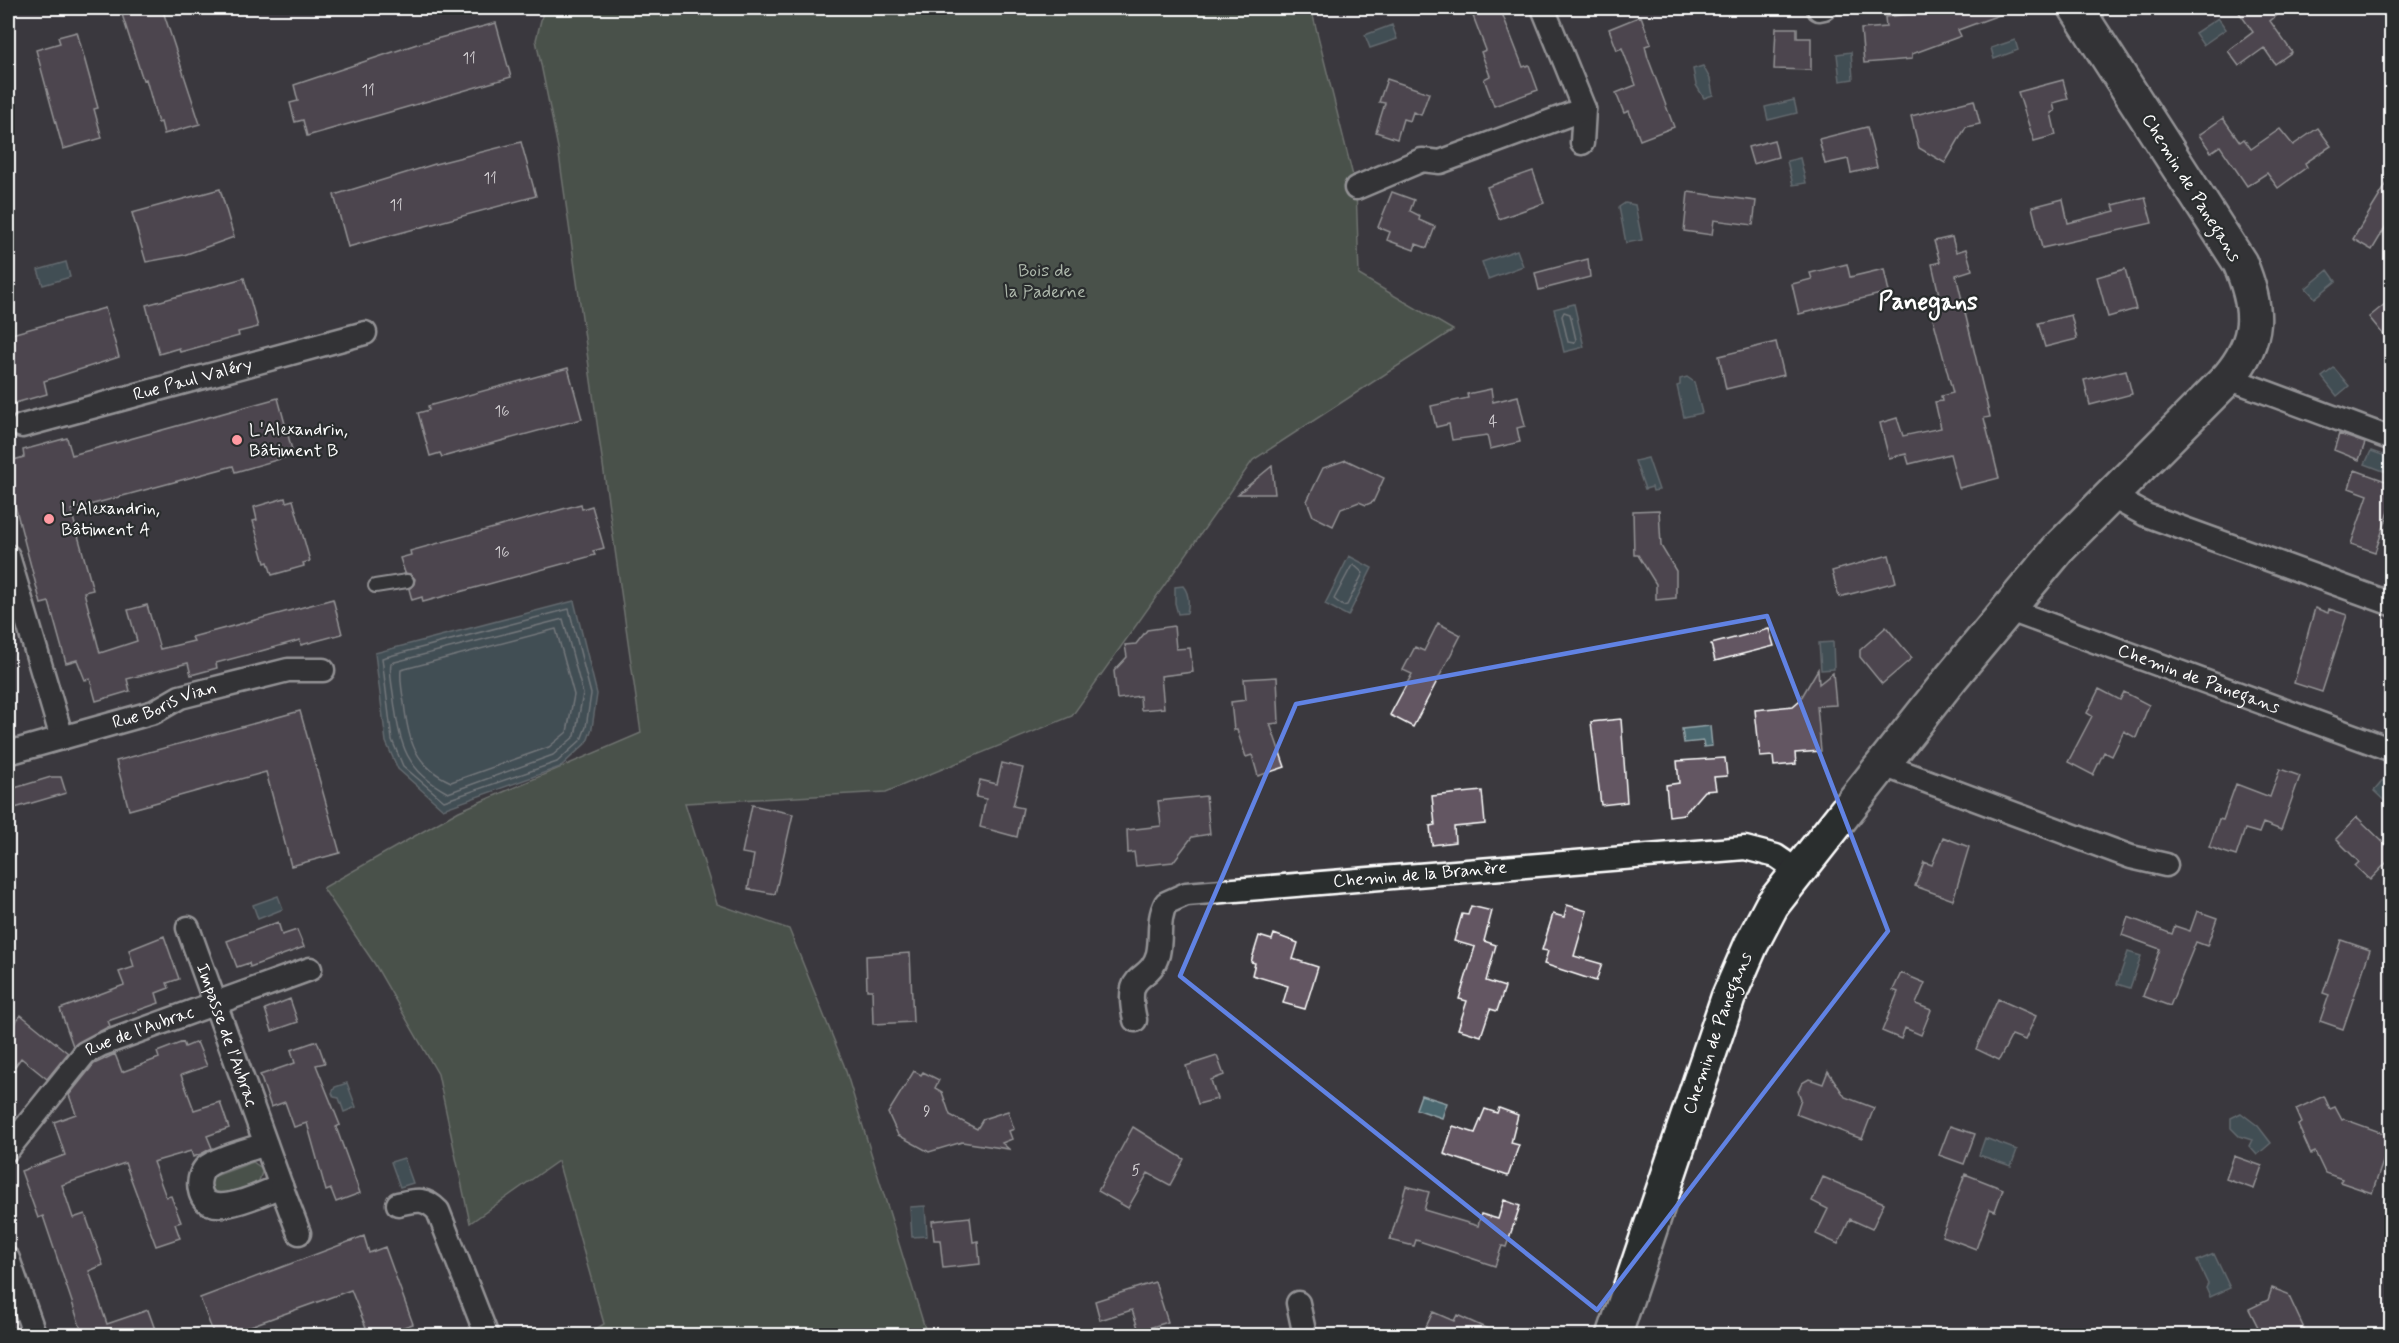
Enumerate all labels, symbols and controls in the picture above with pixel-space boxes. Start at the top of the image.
house number: 11 [462,49,476,69]
house number: 11 [361,81,375,101]
street label: Chemin de Panegans [2134,109,2246,268]
house number: 11 [483,169,497,189]
house number: 11 [389,196,403,216]
park label: Bois de la Paderne [1004,259,1086,304]
district label: Panegans [1878,287,1978,321]
street label: Rue Paul Valéry [131,352,255,407]
house number: 16 [494,402,510,422]
house number: 4 [1489,412,1498,432]
place label: L'Alexandrin, Bâtiment B [249,418,348,463]
marker: L'Alexandrin, Bâtiment B [230,433,244,447]
place label: L'Alexandrin, Bâtiment A [61,497,160,542]
marker: L'Alexandrin, Bâtiment A [42,512,56,526]
house number: 16 [494,543,510,563]
street label: Chemin de Panegans [2114,638,2283,720]
street label: Rue Boris Vian [110,676,219,735]
street label: Chemin de la Branère [1332,856,1508,894]
street label: Chemin de Panegans [1678,948,1758,1118]
street label: Impasse de l'Aubrac [190,960,263,1110]
street label: Rue de l'Aubrac [81,1000,197,1063]
house number: 9 [923,1102,931,1122]
house number: 5 [1131,1161,1141,1181]

